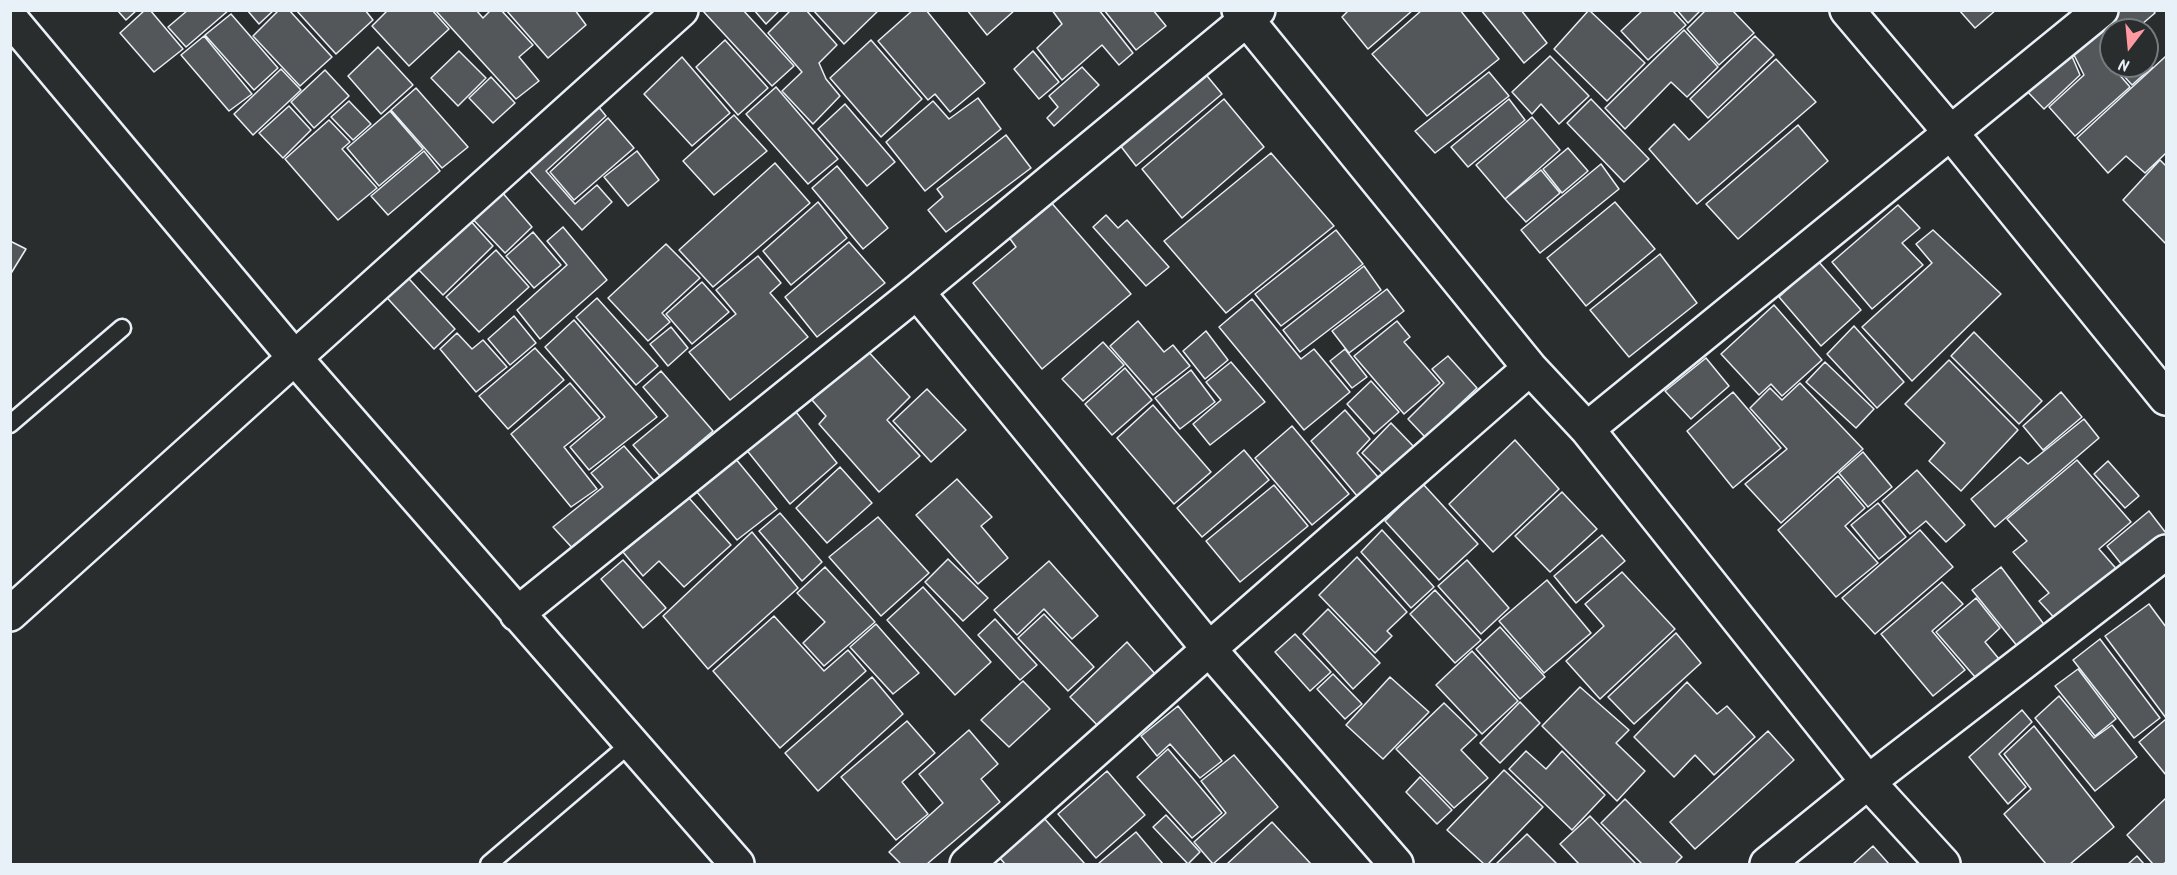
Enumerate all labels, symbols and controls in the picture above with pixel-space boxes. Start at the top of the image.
north arrow [2099,18,2159,78]
text: N [2116,50,2133,77]

